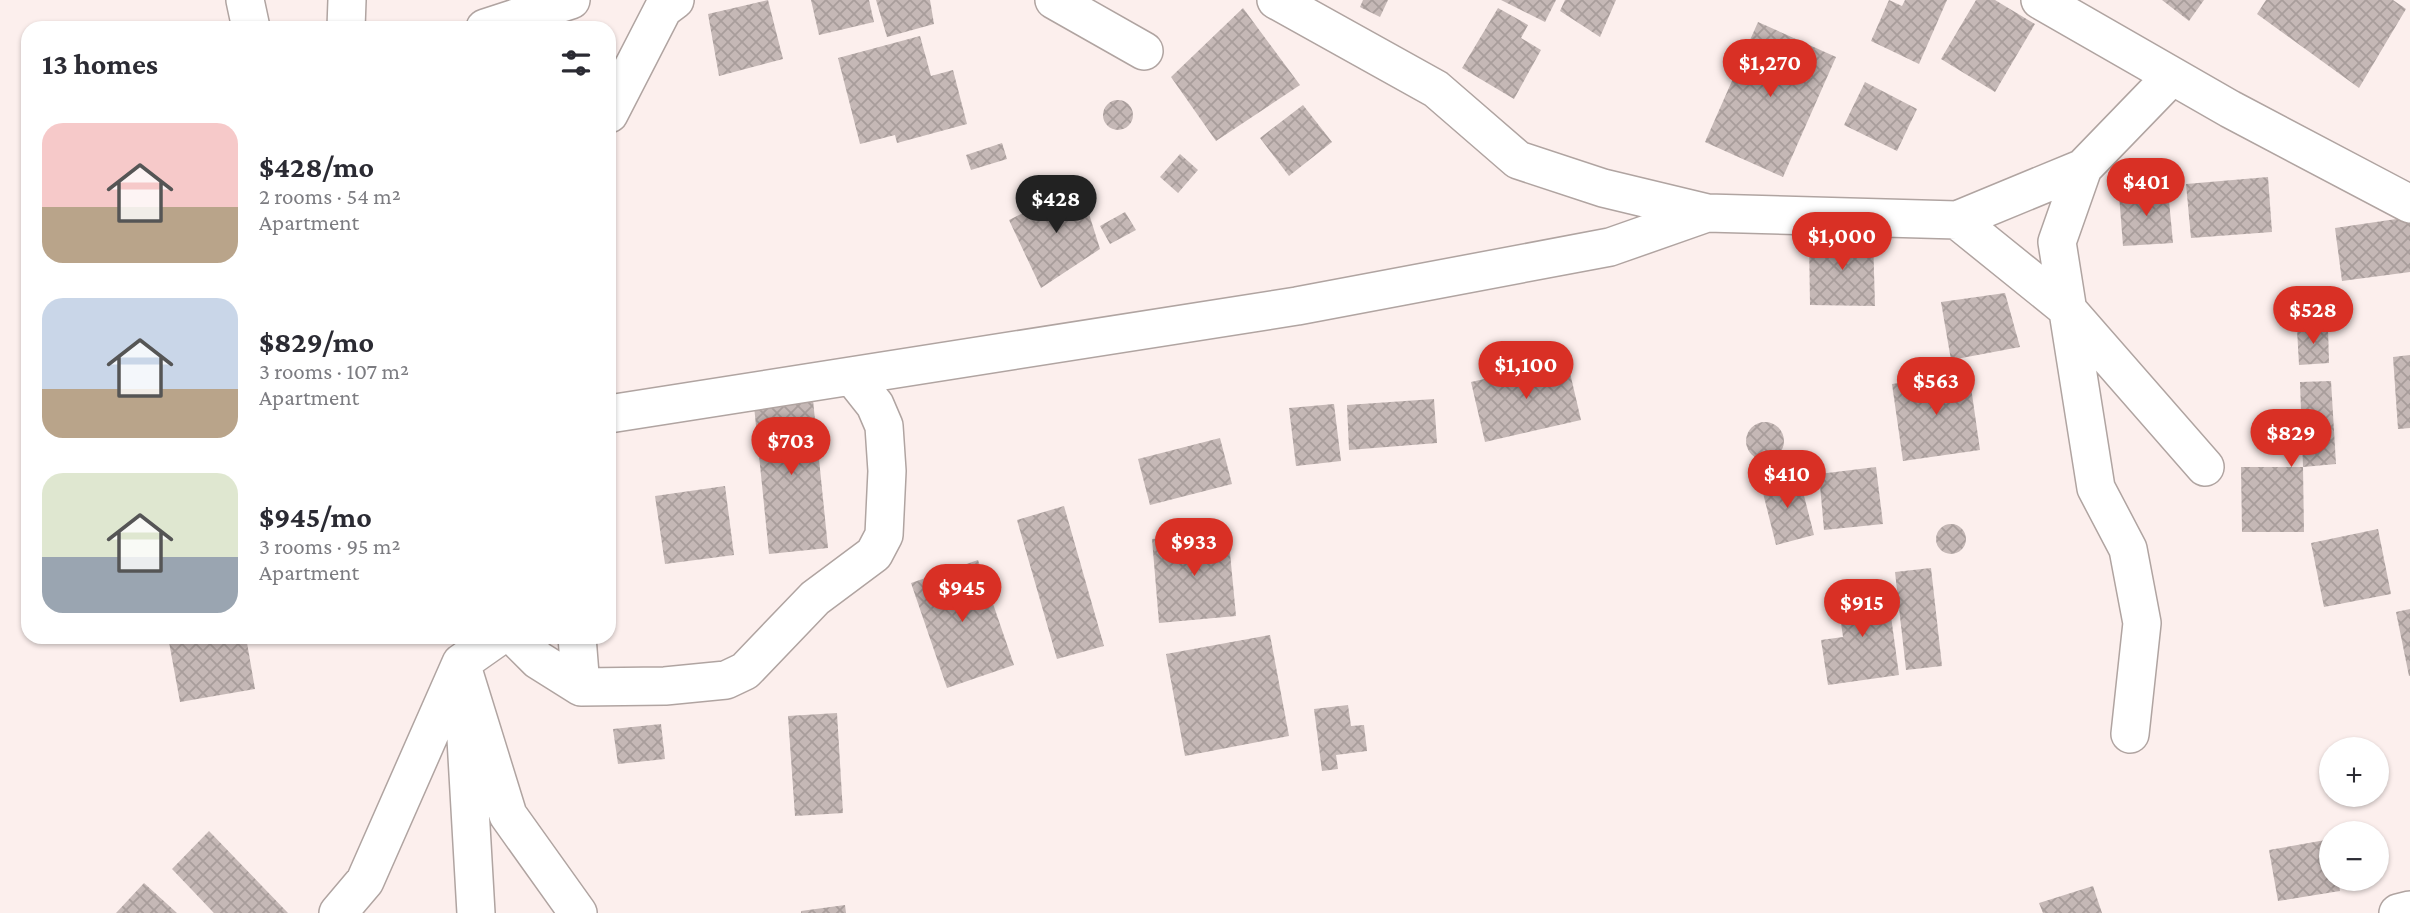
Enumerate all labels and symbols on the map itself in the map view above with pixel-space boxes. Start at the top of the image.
pin: $1,270 [1713,40,1827,99]
pin: $401 [2105,158,2187,218]
pin: $428 [1015,176,1097,235]
pin: $1,000 [1785,212,1899,272]
pin: $528 [2272,286,2354,346]
pin: $1,100 [1469,342,1583,401]
pin: $563 [1895,358,1977,417]
pin: $829 [2250,410,2332,469]
pin: $703 [750,418,832,477]
pin: $410 [1746,450,1828,510]
pin: $933 [1153,518,1235,578]
pin: $945 [921,564,1003,624]
pin: $915 [1821,580,1903,639]

